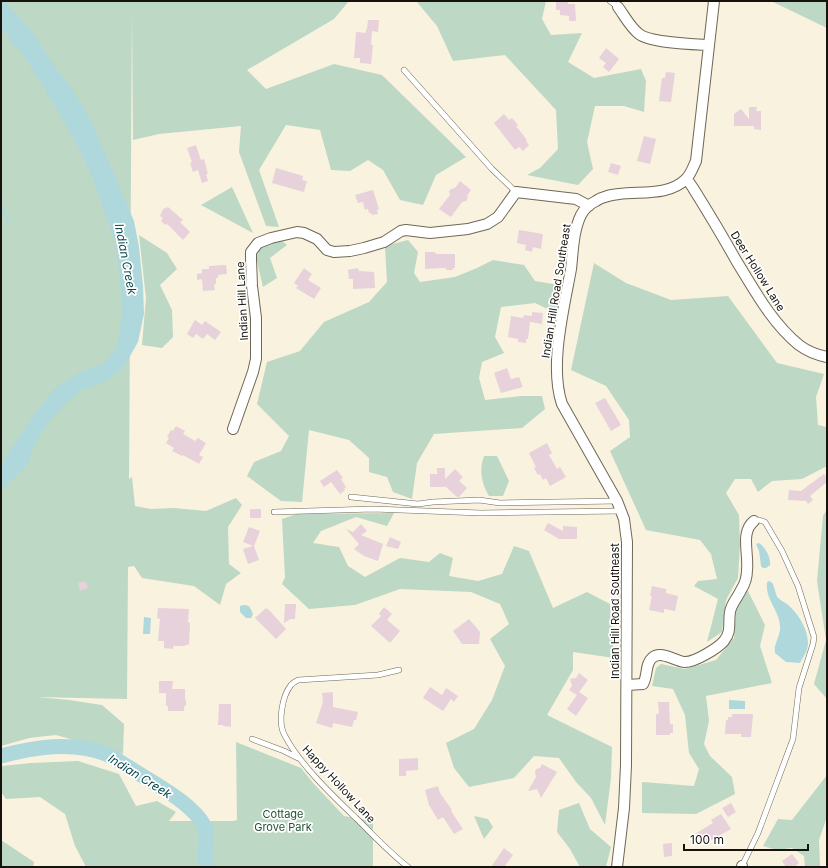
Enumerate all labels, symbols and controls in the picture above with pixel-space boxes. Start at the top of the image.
water label: Indian Creek [112,222,140,296]
street label: Indian Hill Road Southeast [538,222,574,359]
street label: Deer Hollow Lane [728,228,788,314]
street label: Indian Hill Lane [233,261,251,341]
street label: Indian Hill Road Southeast [608,543,622,679]
street label: Happy Hollow Lane [300,742,378,826]
water label: Indian Creek [106,751,175,802]
park label: Cottage Grove Park [254,807,312,834]
scale bar [684,826,808,852]
text: 100 m [690,832,724,847]

